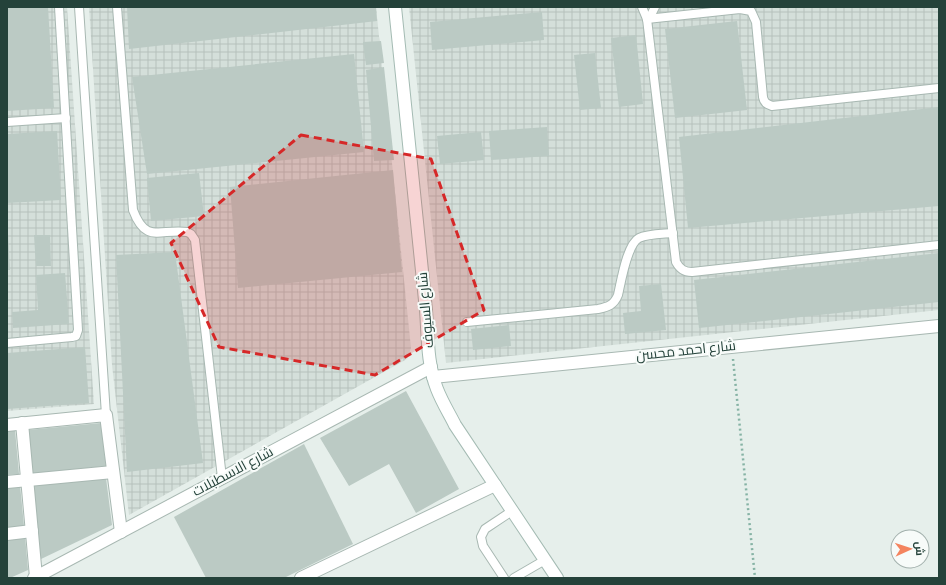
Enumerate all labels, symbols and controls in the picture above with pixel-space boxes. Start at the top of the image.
street label: شارع السيوف [413,271,439,349]
street label: شارع احمد محسن [635,336,737,366]
street label: شارع الاسطبلات [189,442,277,502]
north arrow [890,529,930,569]
text: ش [912,541,927,556]

